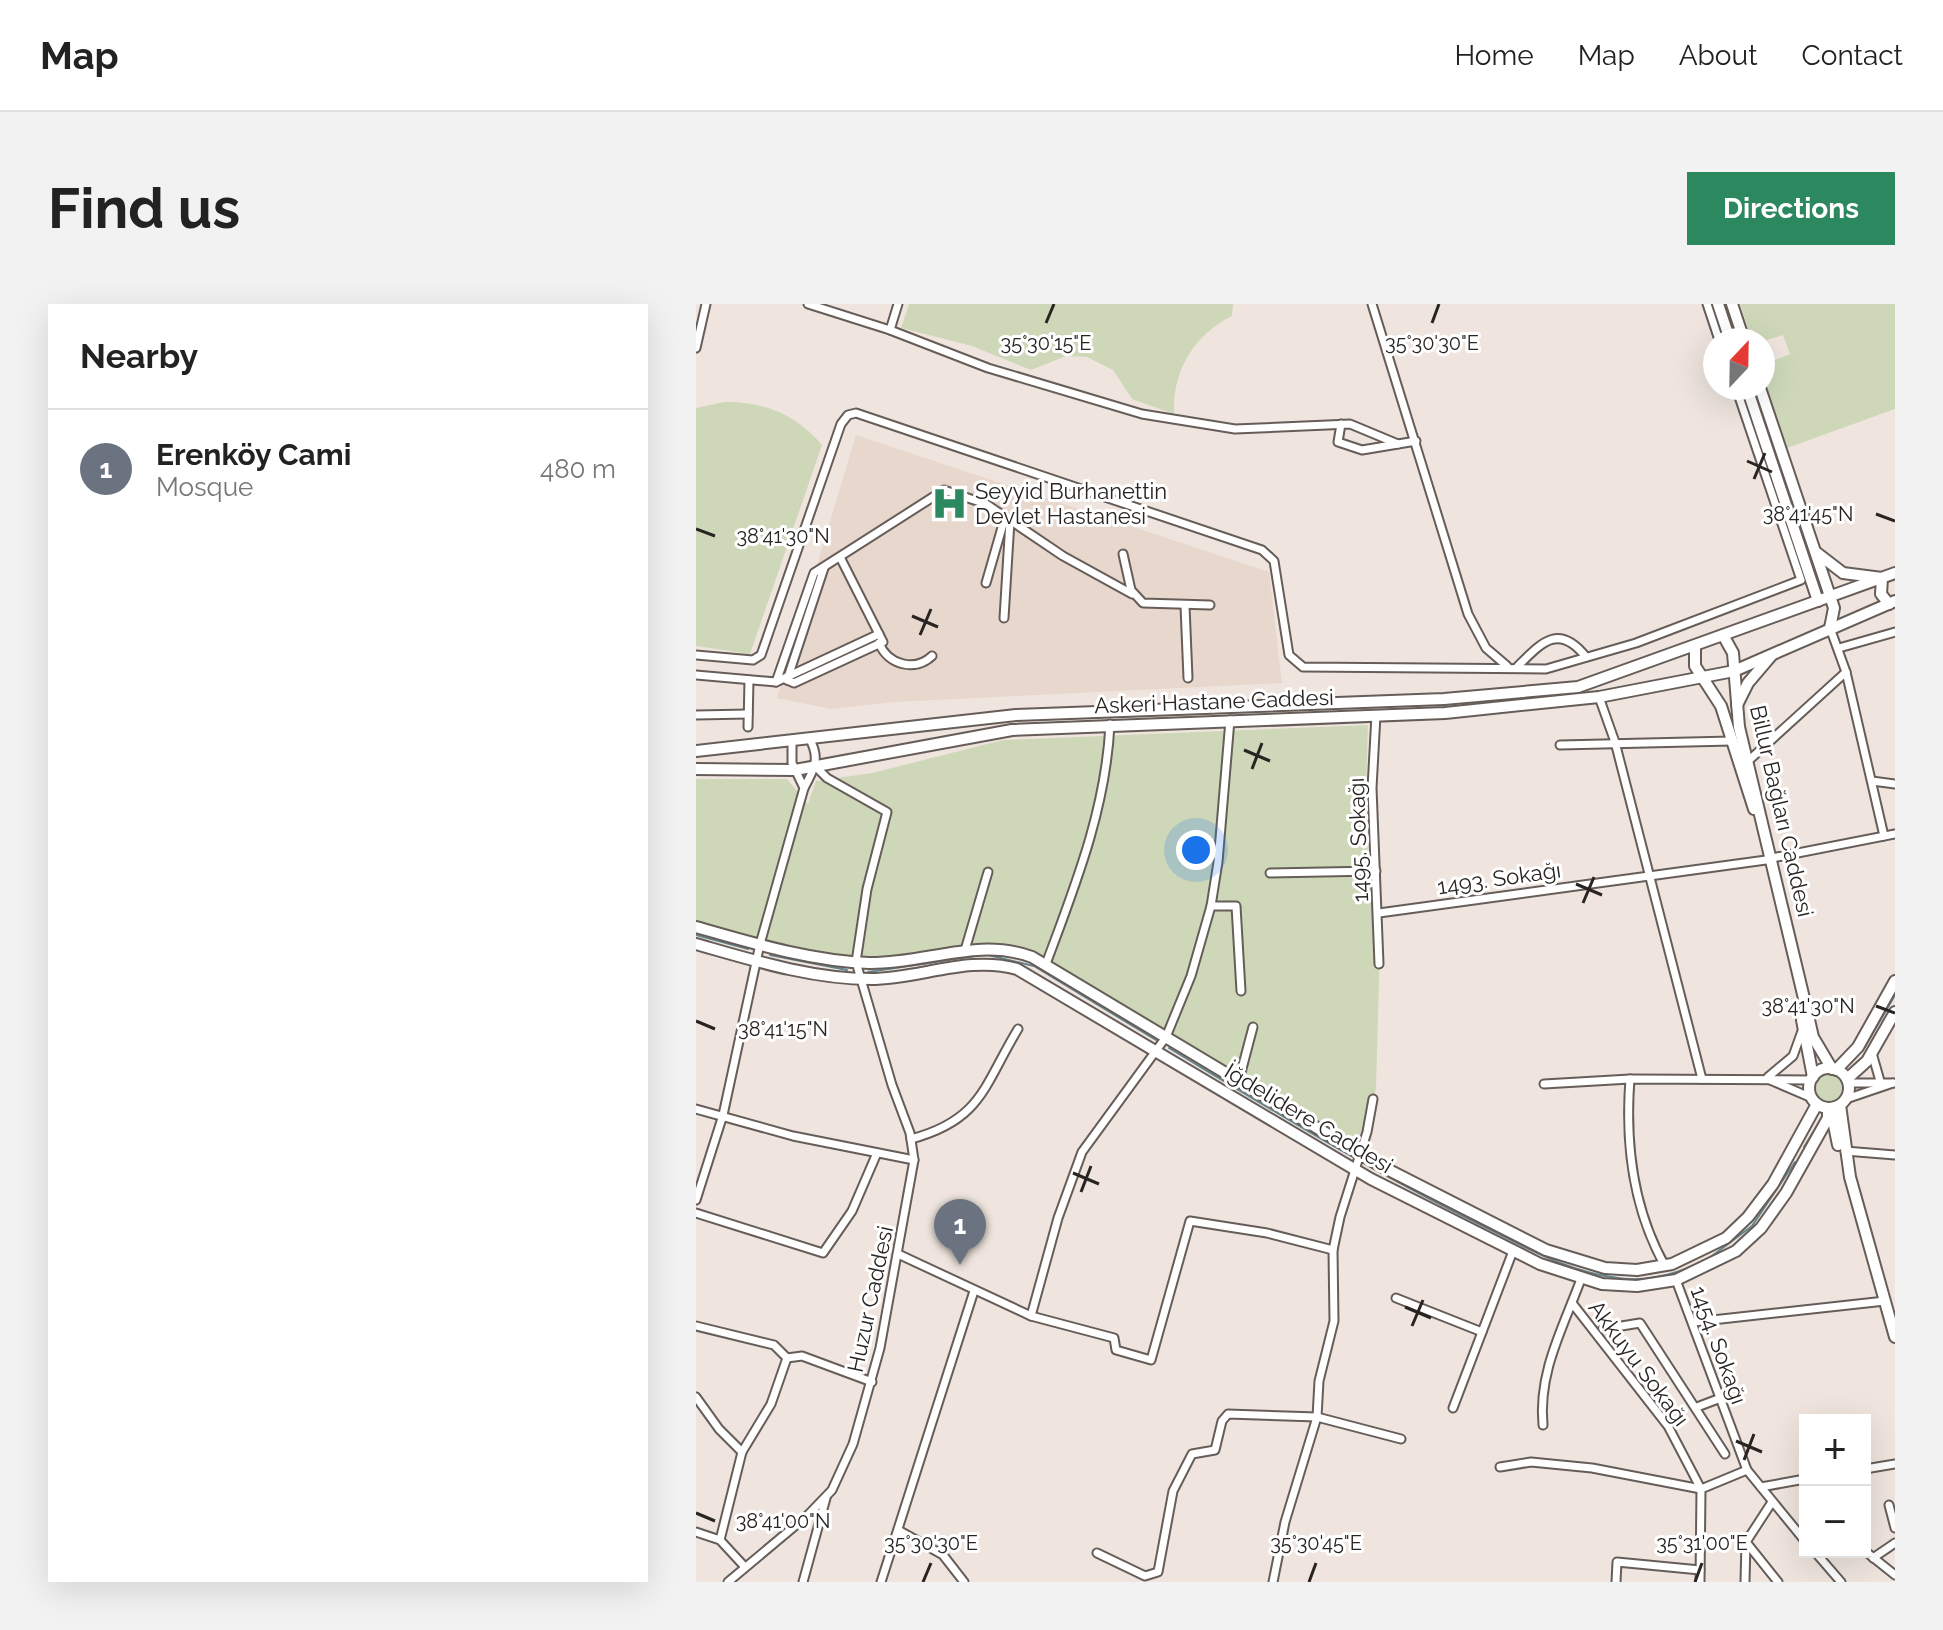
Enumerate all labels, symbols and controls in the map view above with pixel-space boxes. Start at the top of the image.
text: Map [40,33,119,78]
text: Home [1454,39,1534,72]
text: Map [1578,39,1635,72]
text: About [1679,39,1758,72]
text: Contact [1802,39,1903,72]
button: Directions [1687,172,1895,245]
text: Find us [48,175,240,241]
north arrow [1703,328,1775,400]
text: 35°30'15"E [1001,331,1091,355]
text: 35°30'30"E [1385,331,1479,355]
text: Nearby [80,336,198,376]
text: Erenköy Cami [156,437,351,472]
text: 1 [100,454,112,484]
text: 480 m [540,454,616,484]
text: Mosque [156,472,253,502]
place label: Seyyid Burhanettin Devlet Hastanesi [975,478,1167,529]
hospital icon: Seyyid Burhanettin Devlet Hastanesi [930,485,968,523]
text: 38°41'45"N [1763,502,1853,526]
text: 38°41'30"N [736,524,830,548]
street label: Askeri Hastane Caddesi [1094,684,1334,718]
street label: Billur Bağları Caddesi [1745,703,1819,919]
street label: 1495. Sokağı [1343,777,1373,903]
your location [1176,830,1216,870]
street label: 1493. Sokağı [1436,856,1562,900]
text: 38°41'30"N [1761,994,1855,1018]
text: 38°41'15"N [738,1017,828,1041]
street label: İğdelidere Caddesi [1220,1058,1398,1178]
pin: 1 [934,1199,986,1265]
street label: Huzur Caddesi [842,1224,898,1374]
street label: 1454. Sokağı [1686,1282,1752,1408]
street label: Akkuyu Sokağı [1583,1295,1695,1431]
map controls [1799,1414,1871,1558]
button: + [1799,1414,1871,1486]
button: − [1799,1486,1871,1558]
text: 38°41'00"N [736,1509,830,1533]
text: 35°30'30"E [884,1531,978,1555]
text: 35°30'45"E [1270,1531,1362,1555]
text: 35°31'00"E [1656,1531,1748,1555]

